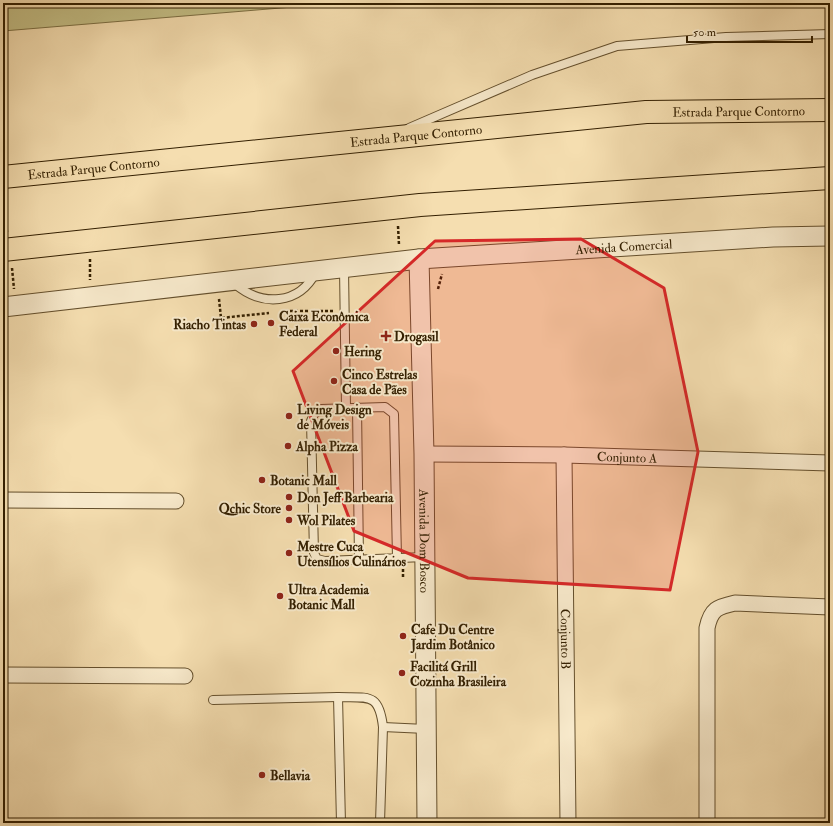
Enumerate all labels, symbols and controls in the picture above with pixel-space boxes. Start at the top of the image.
scale bar [687,18,812,44]
text: 50 m [693,25,717,40]
street label: Estrada Parque Contorno [672,103,805,121]
street label: Estrada Parque Contorno [349,122,483,151]
street label: Estrada Parque Contorno [27,154,160,183]
street label: Avenida Comercial [574,236,673,258]
place label: Caixa Econômica Federal [279,309,370,340]
place label: Riacho Tintas [173,317,247,333]
marker: Caixa Econômica Federal [266,318,276,328]
marker: Riacho Tintas [249,319,259,329]
place label: Drogasil [394,329,439,346]
marker: Drogasil [381,331,391,341]
place label: Hering [344,344,382,361]
marker: Hering [331,346,341,356]
place label: Cinco Estrelas Casa de Pães [342,367,418,398]
marker: Cinco Estrelas Casa de Pães [329,376,339,386]
place label: Living Design de Móveis [297,402,372,433]
marker: Living Design de Móveis [284,411,294,421]
place label: Alpha Pizza [295,439,359,456]
marker: Alpha Pizza [283,441,293,451]
street label: Conjunto A [597,449,658,467]
place label: Botanic Mall [270,473,338,489]
marker: Botanic Mall [257,475,267,485]
street label: Avenida Dom Bosco [415,488,432,593]
place label: Don Jeff Barbearia [297,490,394,507]
marker: Don Jeff Barbearia [284,492,294,502]
place label: Qchic Store [219,501,282,517]
marker: Qchic Store [284,503,294,513]
place label: Wol Pilates [296,513,356,529]
marker: Wol Pilates [284,515,294,525]
place label: Mestre Cuca Utensílios Culinários [296,539,407,570]
marker: Mestre Cuca Utensílios Culinários [284,548,294,558]
place label: Ultra Academia Botanic Mall [288,582,369,613]
marker: Ultra Academia Botanic Mall [275,591,285,601]
street label: Conjunto B [557,609,573,669]
place label: Cafe Du Centre Jardim Botânico [410,622,495,654]
marker: Cafe Du Centre Jardim Botânico [398,631,408,641]
place label: Facilitá Grill Cozinha Brasileira [410,659,507,690]
marker: Facilitá Grill Cozinha Brasileira [397,668,407,678]
place label: Bellavia [270,768,311,784]
marker: Bellavia [257,770,267,780]

